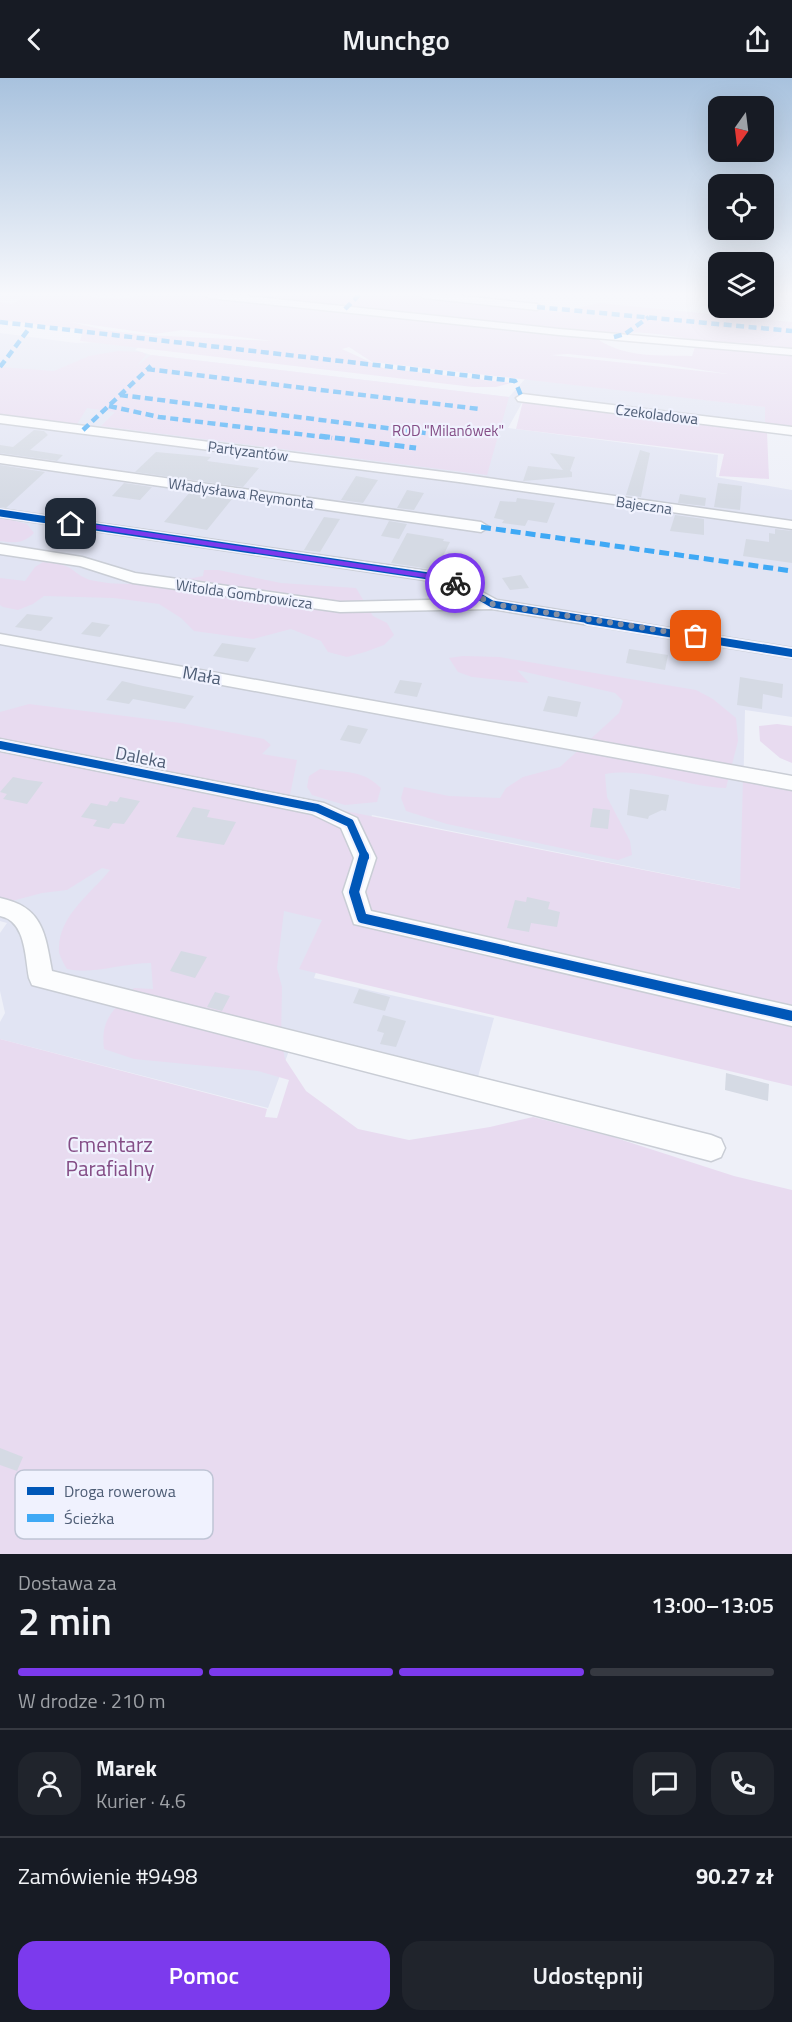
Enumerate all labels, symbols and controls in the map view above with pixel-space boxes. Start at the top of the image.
text: Munchgo [342,19,450,60]
icon: back [18,23,51,56]
icon: share [741,23,774,56]
north arrow [708,96,774,162]
map controls [708,96,774,318]
button: locate [708,174,774,240]
button: layers [708,252,774,318]
street label: Czekoladowa [614,398,700,431]
park label: ROD "Milanówek" [392,419,504,442]
street label: Partyzantów [206,435,290,467]
street label: Władysława Reymonta [167,471,316,515]
street label: Bajeczna [614,490,674,520]
pin [45,498,96,549]
icon: home [54,507,87,540]
courier [425,553,485,613]
icon: bike [439,567,472,600]
street label: Witolda Gombrowicza [174,573,314,615]
pin [670,610,721,661]
icon: bag [679,619,712,652]
street label: Mała [181,658,223,692]
street label: Daleka [113,739,169,775]
park label: Cmentarz Parafialny [66,1128,154,1184]
legend [15,1470,213,1539]
text: Droga rowerowa [64,1479,176,1503]
text: Ścieżka [64,1506,114,1530]
text: Dostawa za [18,1567,116,1598]
text: 13:00–13:05 [651,1588,774,1622]
text: 2 min [18,1591,112,1650]
text: W drodze · 210 m [18,1685,166,1716]
text: Marek [96,1751,157,1785]
button: person [18,1752,81,1815]
button: chat [633,1752,696,1815]
button: phone [711,1752,774,1815]
text: Kurier · 4.6 [96,1785,186,1816]
text: Zamówienie #9498 [18,1859,198,1893]
text: 90.27 zł [696,1859,774,1893]
button: Pomoc [18,1941,390,2010]
button: Udostępnij [402,1941,774,2010]

